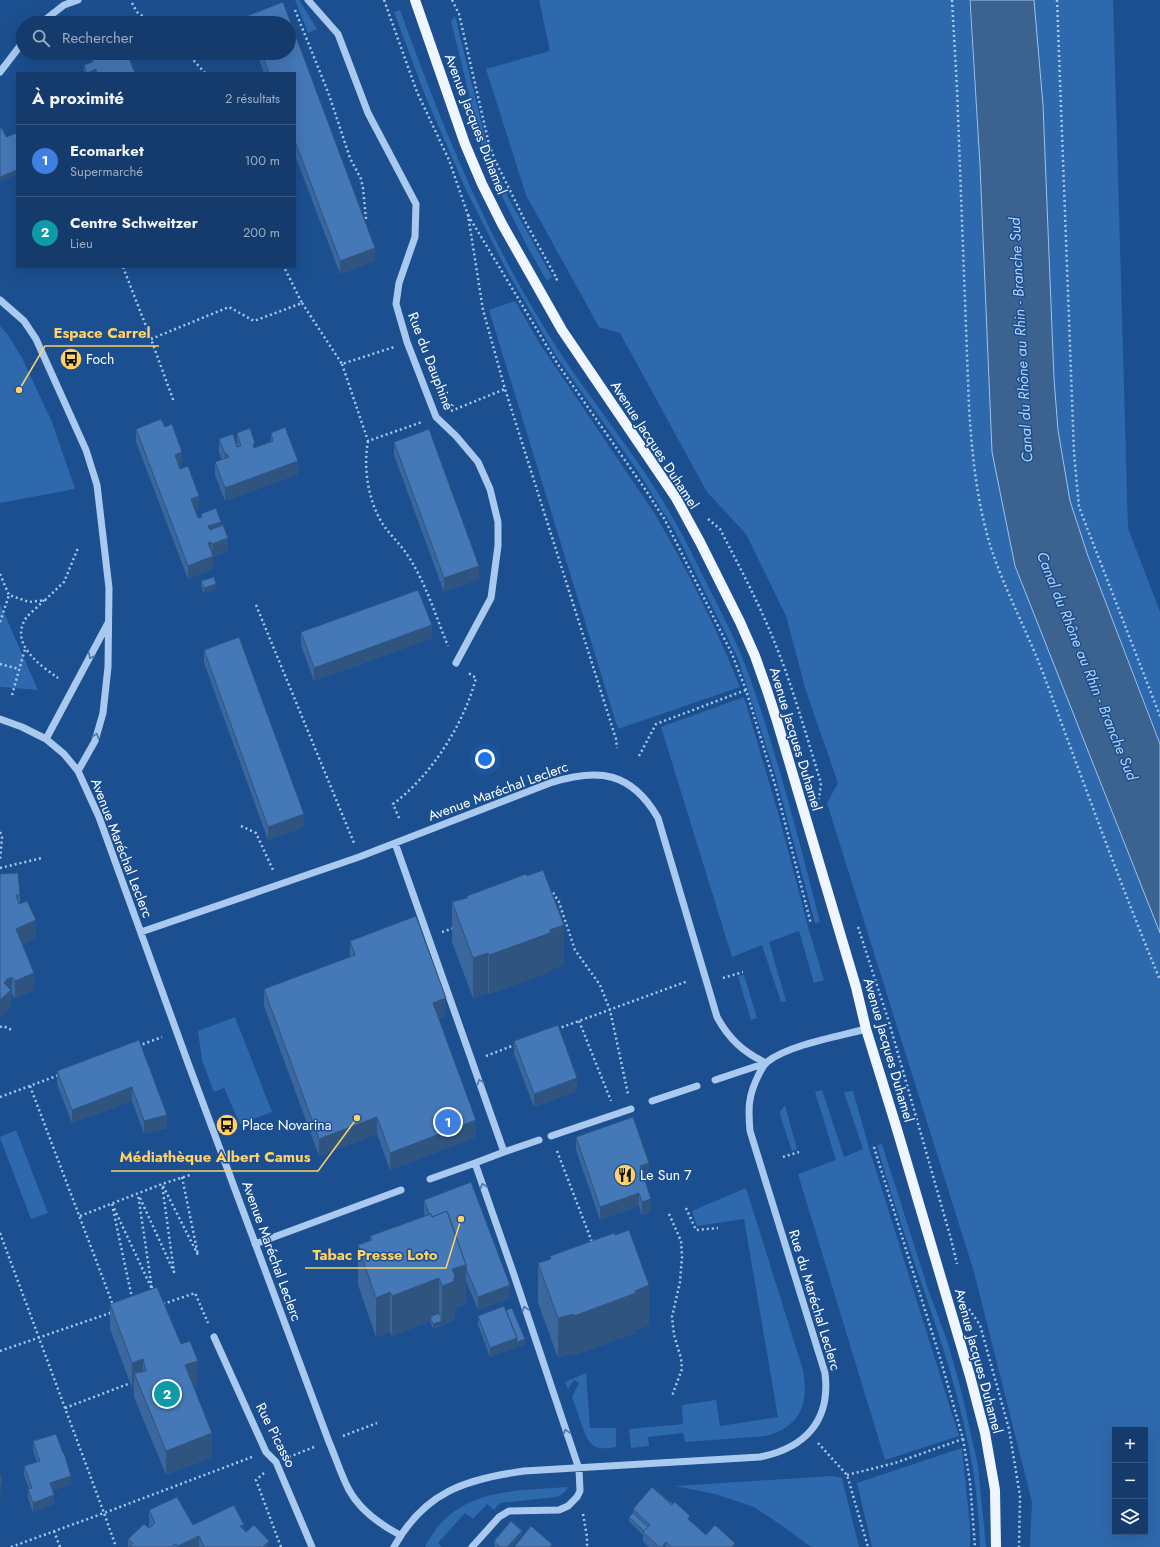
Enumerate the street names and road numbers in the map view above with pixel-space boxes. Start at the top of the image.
street label: Avenue Jacques Duhamel [440,51,512,197]
street label: Rue du Dauphiné [403,309,459,413]
street label: Avenue Jacques Duhamel [606,377,704,513]
street label: Avenue Jacques Duhamel [765,665,827,813]
street label: Avenue Maréchal Leclerc [425,756,571,826]
street label: Avenue Maréchal Leclerc [86,775,158,921]
street label: Avenue Jacques Duhamel [859,975,919,1125]
street label: Avenue Maréchal Leclerc [237,1178,307,1324]
street label: Rue du Maréchal Leclerc [784,1227,846,1373]
street label: Avenue Jacques Duhamel [950,1286,1008,1436]
street label: Rue Picasso [251,1399,301,1471]

